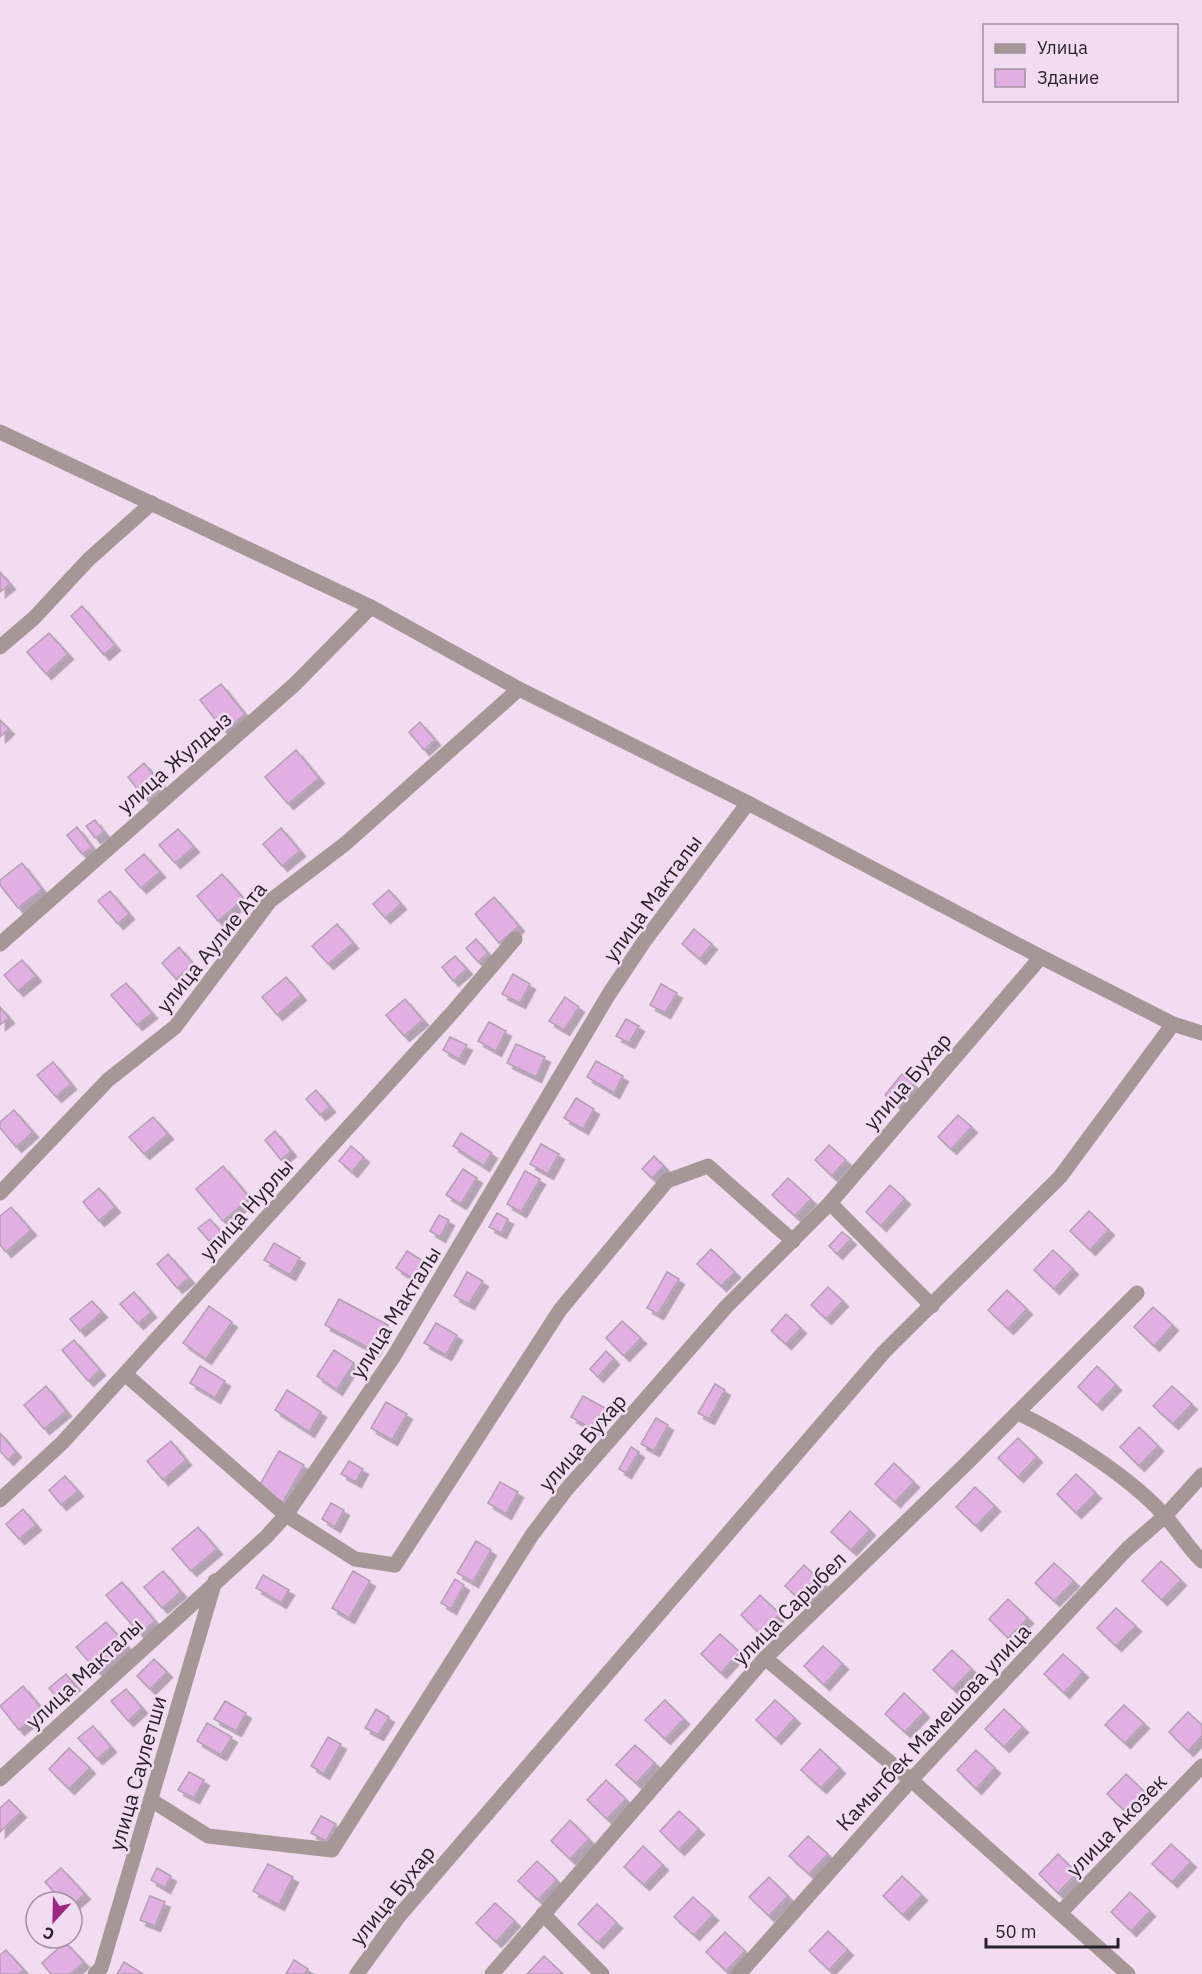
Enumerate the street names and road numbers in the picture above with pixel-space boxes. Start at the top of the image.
street label: улица Жулдыз [111,704,237,820]
street label: улица Макталы [596,829,708,967]
street label: улица Аулие Ата [150,876,272,1018]
street label: улица Бухар [857,1026,957,1136]
street label: улица Нурлы [193,1152,299,1266]
street label: улица Макталы [343,1241,447,1383]
street label: улица Бухар [532,1387,632,1497]
street label: улица Сарыбел [726,1545,852,1671]
street label: улица Макталы [19,1611,149,1735]
street label: Камытбек Мамешова улица [829,1617,1037,1837]
street label: улица Саулетши [102,1692,172,1854]
street label: улица Акозек [1060,1767,1172,1883]
street label: улица Бухар [343,1839,441,1951]

